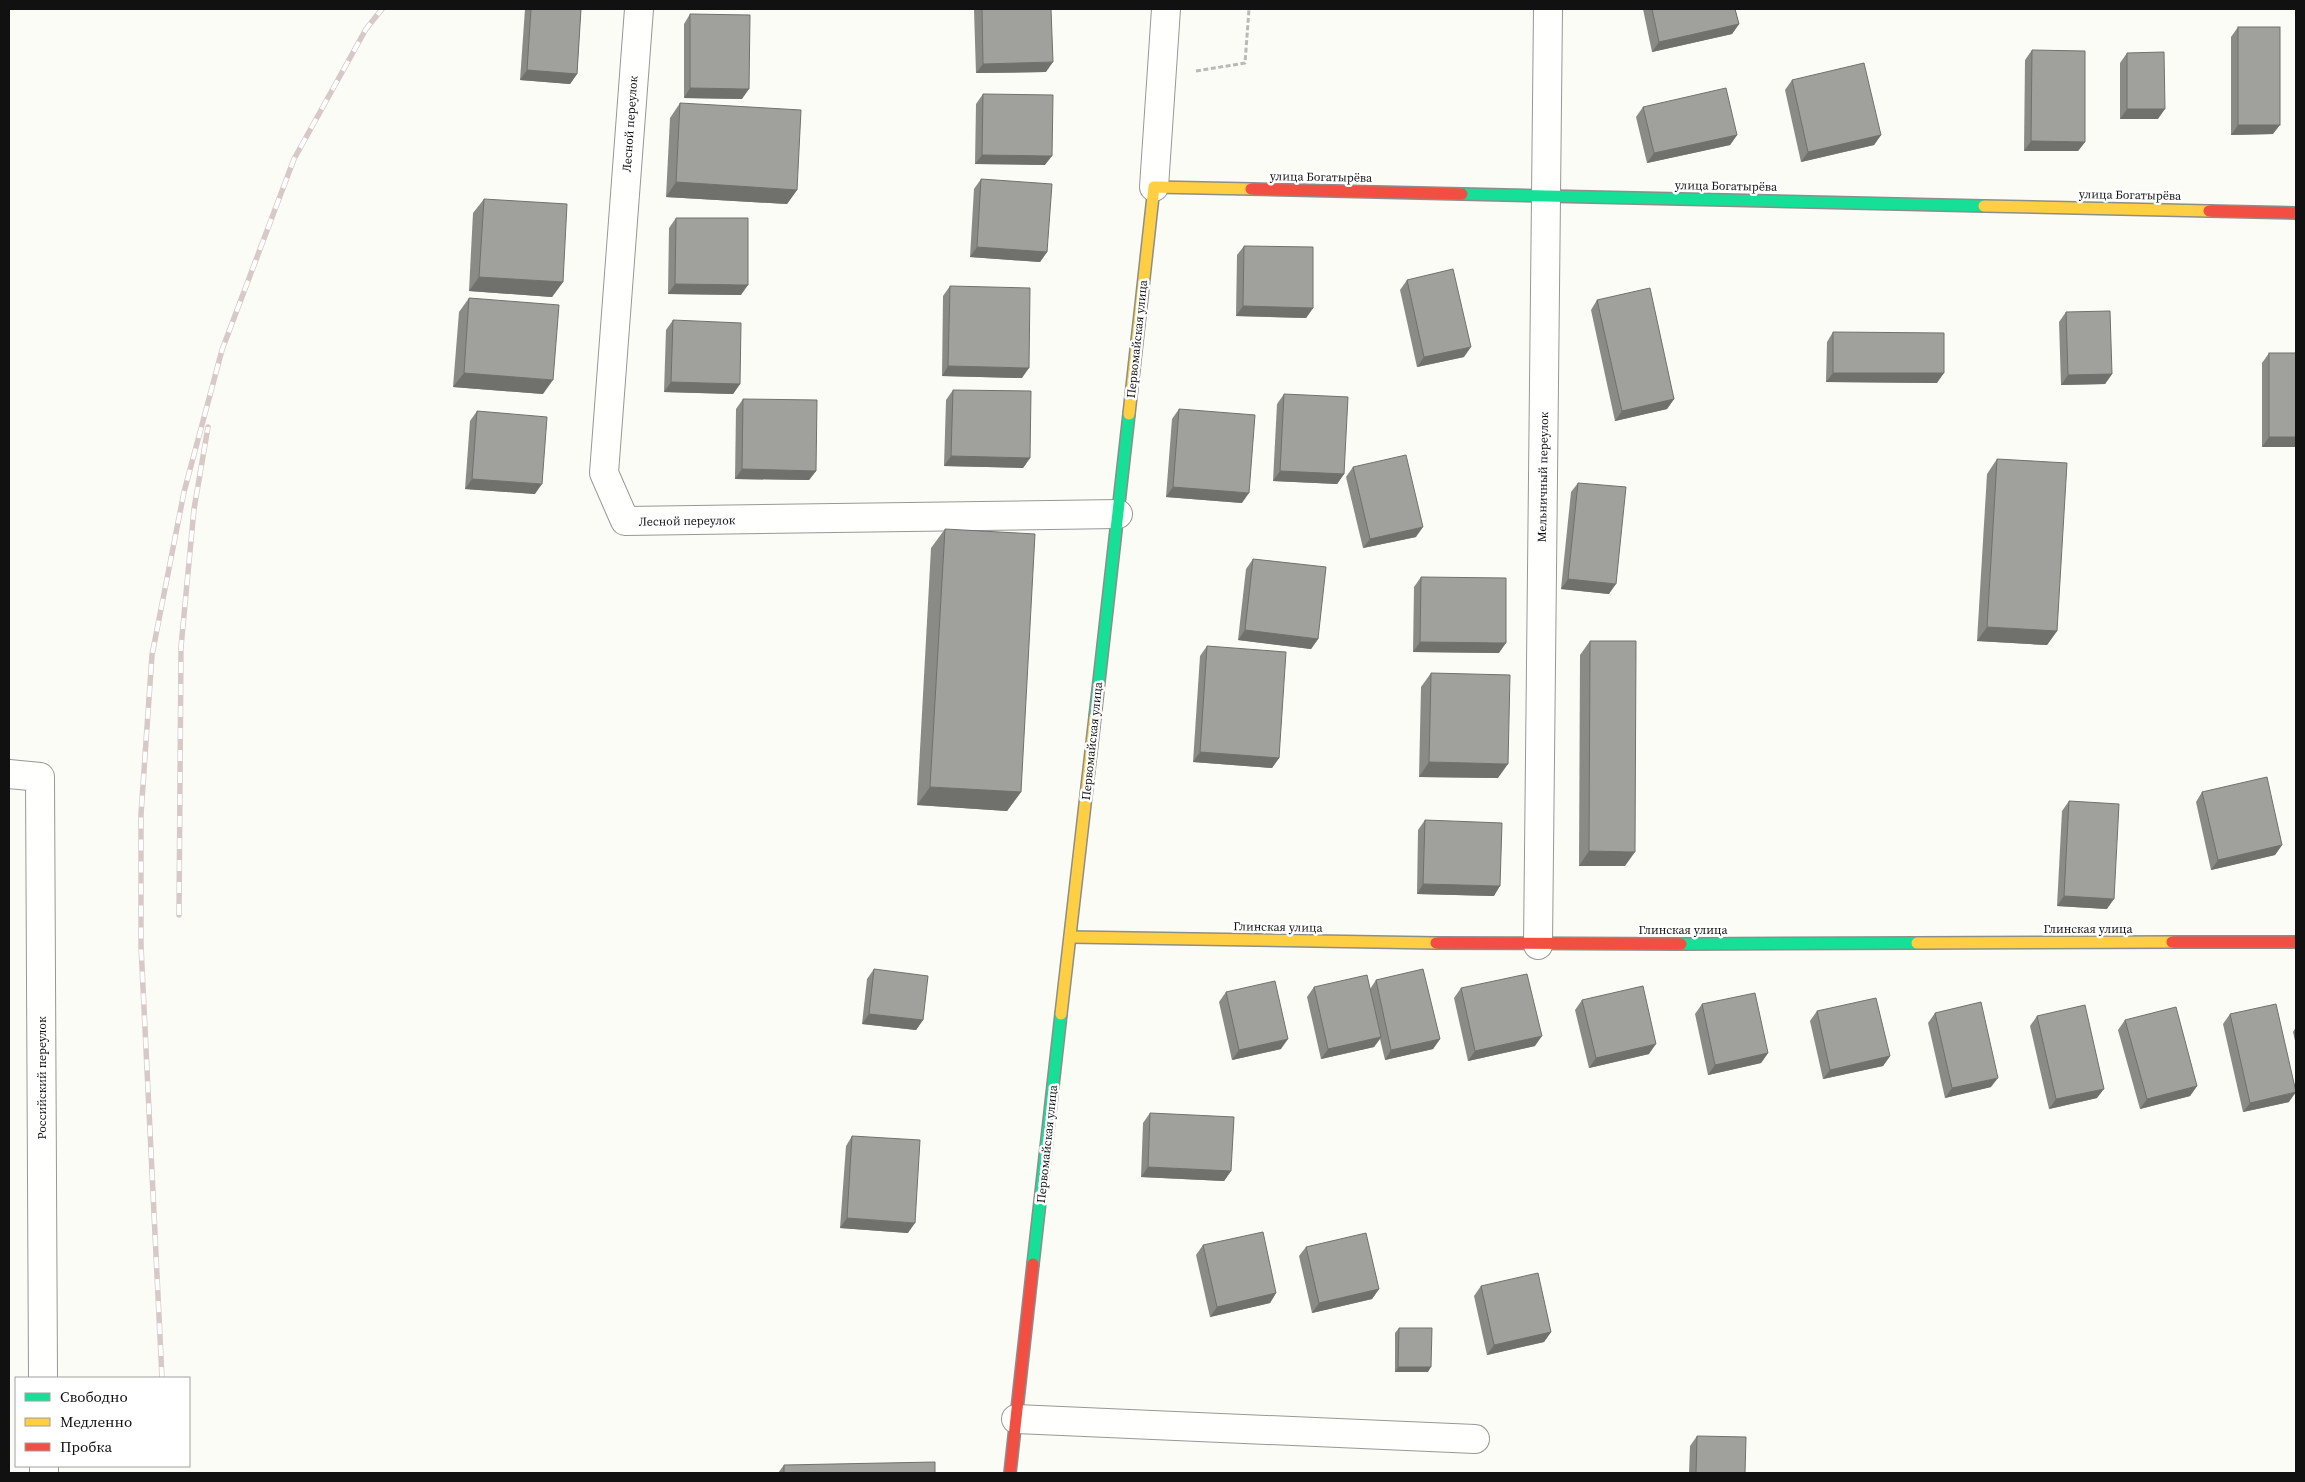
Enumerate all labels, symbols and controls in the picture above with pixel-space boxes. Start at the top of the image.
street label: Лесной переулок [619,75,641,173]
street label: улица Богатырёва [1270,168,1373,186]
street label: улица Богатырёва [1675,177,1778,195]
street label: улица Богатырёва [2079,186,2182,204]
street label: Первомайская улица [1123,278,1151,399]
street label: Мельничный переулок [1534,411,1552,542]
street label: Лесной переулок [639,512,736,530]
street label: Первомайская улица [1078,680,1106,801]
street label: Глинская улица [1233,918,1324,936]
street label: Глинская улица [2043,921,2133,937]
street label: Глинская улица [1638,922,1728,938]
street label: Российский переулок [34,1016,50,1140]
street label: Первомайская улица [1033,1083,1061,1204]
legend [15,1377,190,1467]
text: Свободно [60,1386,128,1407]
text: Медленно [60,1411,132,1432]
text: Пробка [60,1436,112,1457]

